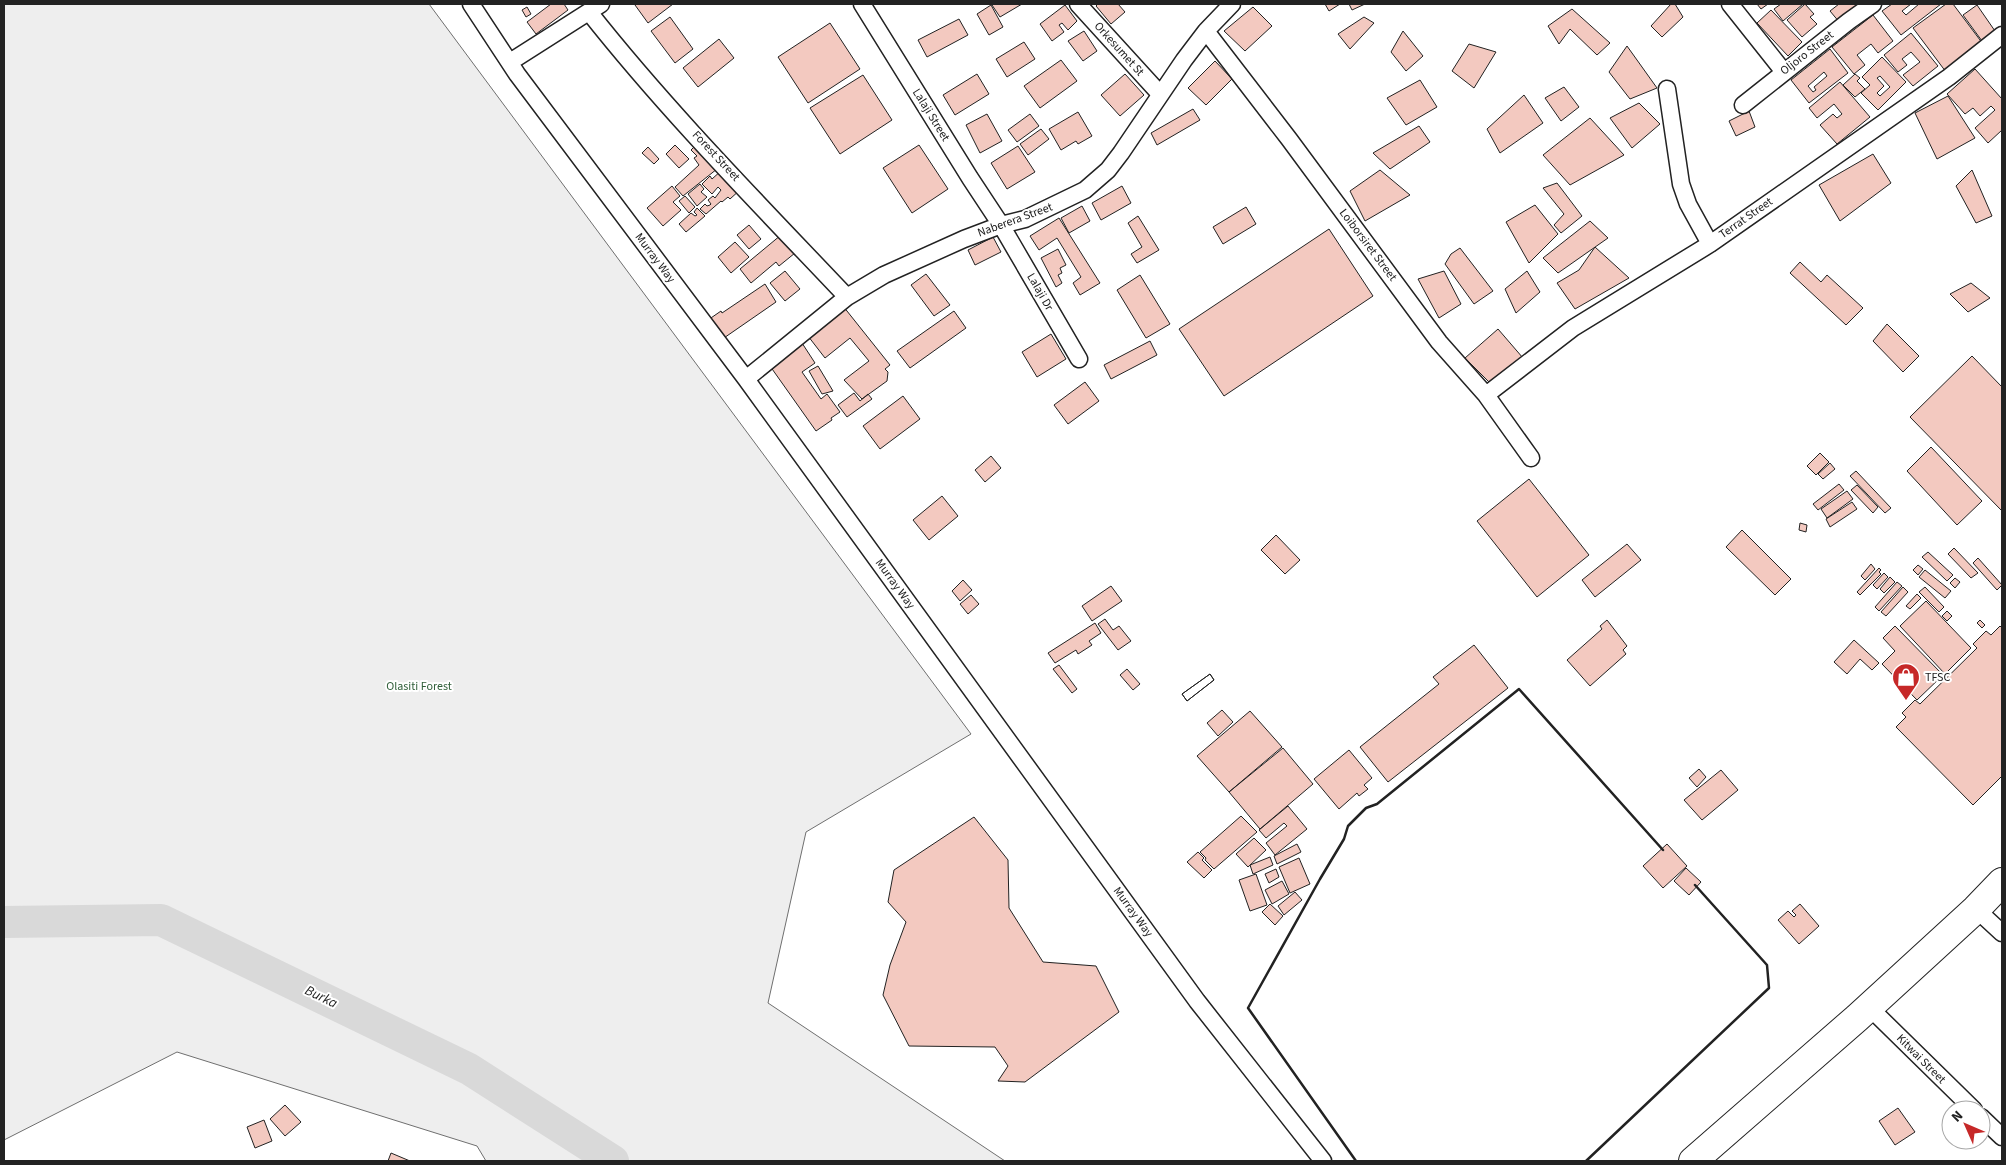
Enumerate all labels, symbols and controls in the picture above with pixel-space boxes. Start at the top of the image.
street label: Orkesumet St [1090,18,1148,80]
street label: Oljoro Street [1777,27,1837,79]
street label: Lalaji Street [908,85,954,145]
street label: Forest Street [688,127,744,185]
street label: Terrat Street [1716,193,1776,243]
street label: Naberera Street [975,199,1055,241]
street label: Loiborsiret Street [1335,205,1401,285]
street label: Murray Way [631,230,680,287]
street label: Lalaji Dr [1022,270,1058,315]
street label: Murray Way [871,555,919,613]
shop icon: TFSC [1891,662,1921,701]
place label: TFSC [1925,669,1951,686]
park label: Olasiti Forest [386,678,452,695]
street label: Murray Way [1109,883,1157,941]
water label: Burka [301,981,341,1014]
street label: Kitwai Street [1892,1030,1950,1088]
north arrow [1941,1100,1991,1150]
text: N [1947,1106,1968,1127]

